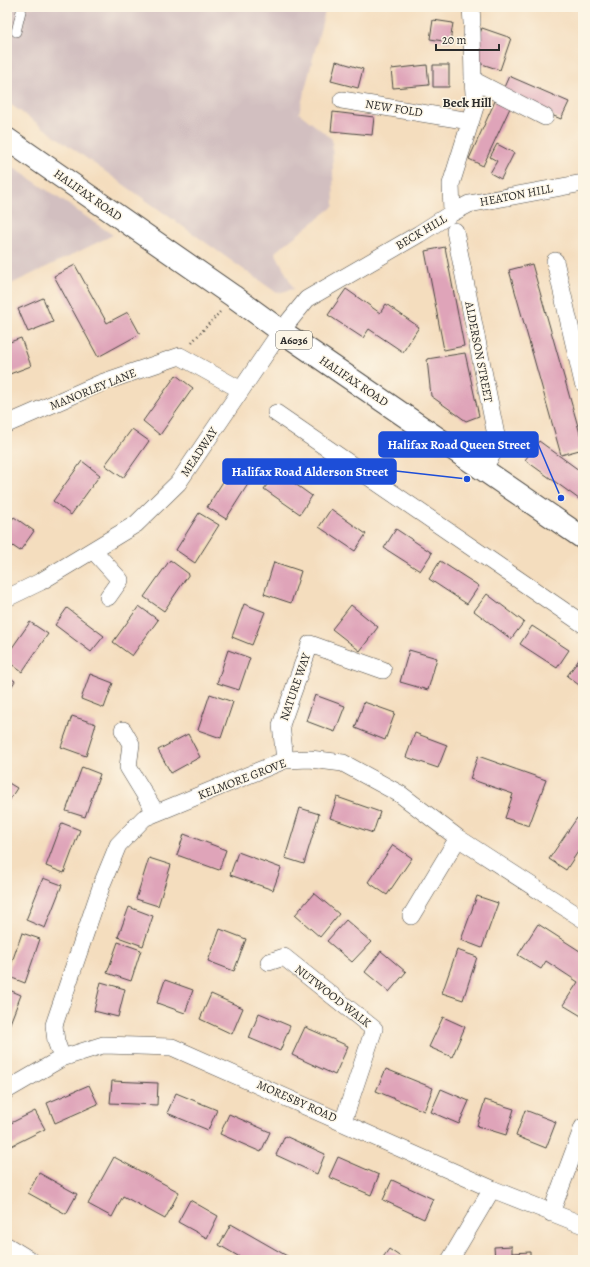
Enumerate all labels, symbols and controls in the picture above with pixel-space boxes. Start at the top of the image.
scale bar [436,26,499,52]
text: 20 m [442,32,466,48]
district label: Beck Hill [443,94,492,111]
street label: NEW FOLD [364,96,424,120]
street label: HALIFAX ROAD [51,166,125,224]
street label: HEATON HILL [478,180,555,210]
street label: BECK HILL [393,210,450,253]
street label: ALDERSON STREET [461,299,497,404]
road number: A6036 [276,331,312,349]
street label: HALIFAX ROAD [316,352,392,410]
street label: MANORLEY LANE [47,364,139,414]
street label: MEADWAY [177,424,222,480]
callout: Halifax Road Queen Street [379,432,538,457]
text: Halifax Road Queen Street [388,436,531,453]
callout: Halifax Road Alderson Street [223,459,396,484]
text: Halifax Road Alderson Street [232,463,389,480]
street label: NATURE WAY [276,651,314,723]
street label: KELMORE GROVE [196,755,288,803]
street label: NUTWOOD WALK [292,961,375,1031]
street label: MORESBY ROAD [254,1076,340,1126]

